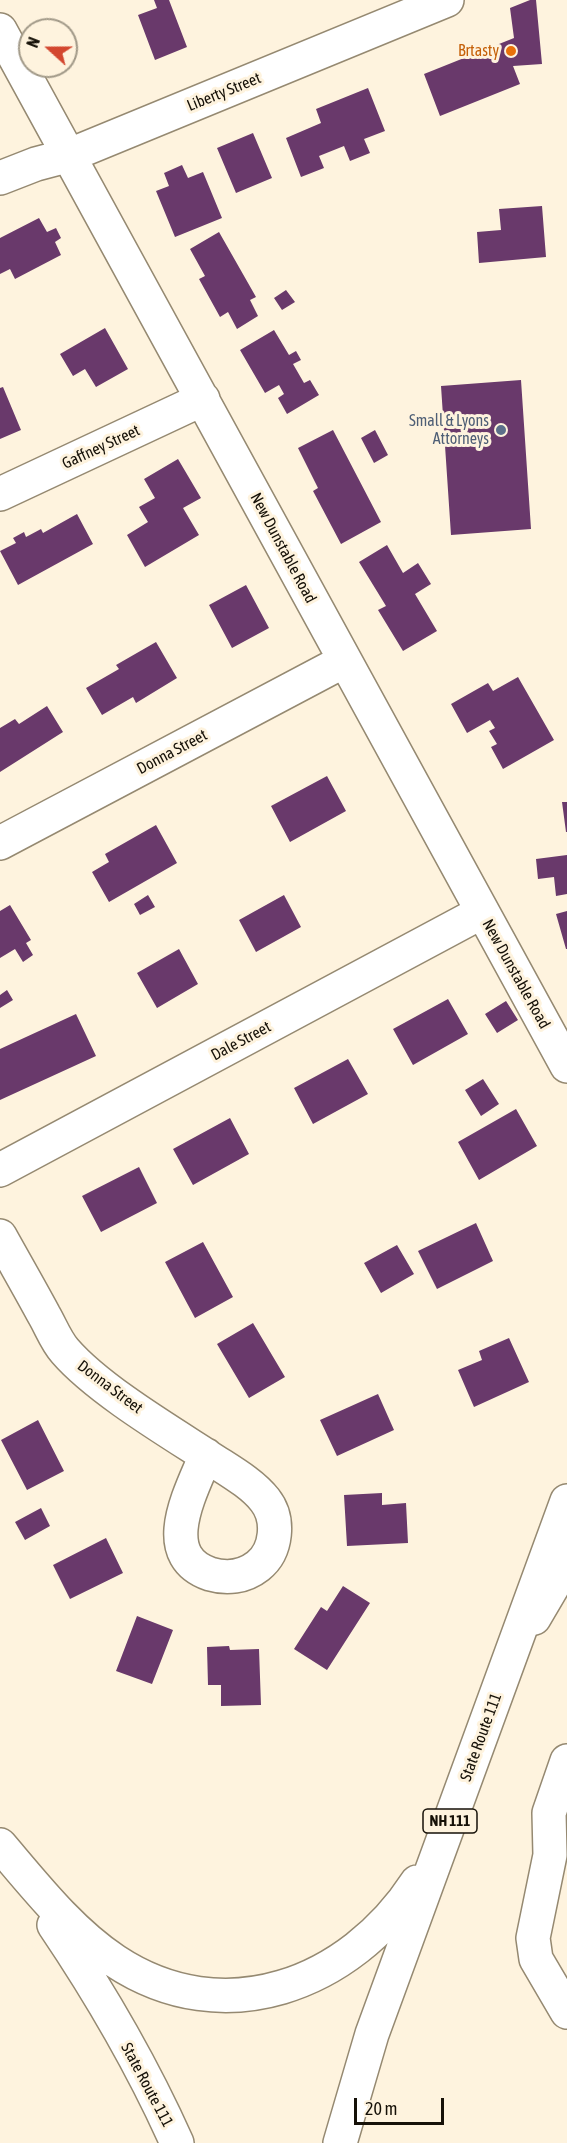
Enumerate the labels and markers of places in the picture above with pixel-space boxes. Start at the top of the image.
place label: Brtasty [458,41,499,61]
marker: Brtasty [504,44,518,58]
place label: Small & Lyons Attorneys [409,411,489,449]
marker: Small & Lyons Attorneys [494,423,508,437]

